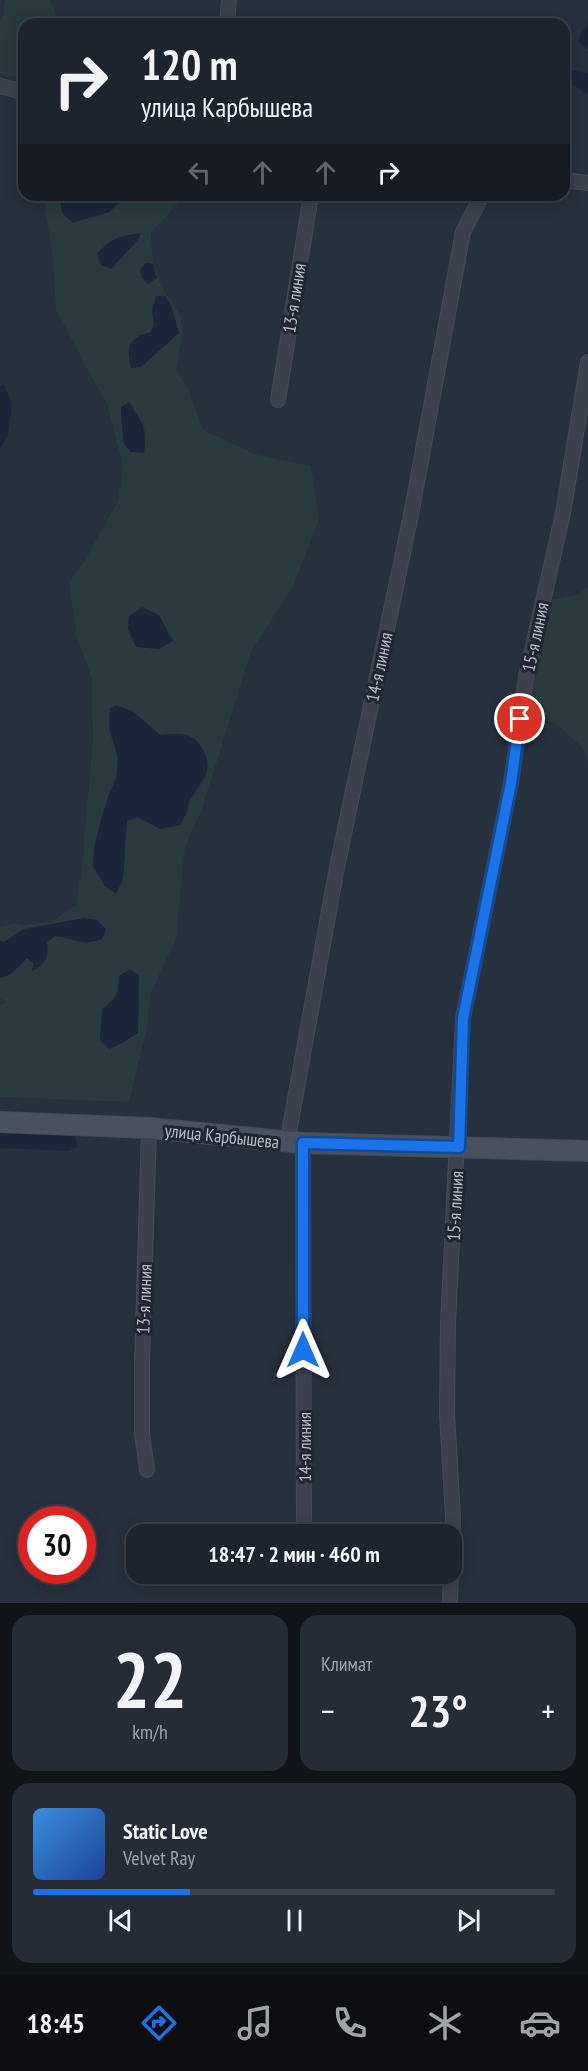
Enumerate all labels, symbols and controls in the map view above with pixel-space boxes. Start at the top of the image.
text: 120 m [141,37,238,92]
icon: right [42,42,120,120]
text: улица Карбышева [141,90,313,124]
icon: left [183,156,216,189]
icon: ahead [246,156,279,189]
icon: ahead [309,156,342,189]
icon: right [372,156,405,189]
street label: 13-я линия [277,262,311,334]
street label: 15-я линия [516,600,554,674]
street label: 14-я линия [360,630,398,704]
pin [494,693,545,744]
icon: arrive [503,702,536,735]
street label: улица Карбышева [164,1119,280,1153]
street label: 15-я линия [442,1170,468,1242]
street label: 13-я линия [131,1264,157,1334]
position arrow [271,1318,335,1382]
street label: 14-я линия [293,1412,316,1482]
speed limit sign: 30 [18,1506,96,1584]
text: 18:47 · 2 мин · 460 m [208,1540,380,1568]
text: 22 [113,1629,187,1730]
text: Климат [321,1651,372,1677]
text: 23° [408,1681,468,1739]
text: − [321,1689,335,1732]
text: + [541,1689,555,1732]
text: km/h [132,1719,168,1745]
text: Static Love [123,1817,208,1845]
text: Velvet Ray [123,1845,195,1871]
icon: previous [104,1904,137,1937]
icon: pause [278,1904,311,1937]
icon: next [452,1904,485,1937]
icon: directions [138,2002,180,2044]
icon: music [234,2002,276,2044]
icon: phone [329,2002,371,2044]
icon: climate [424,2002,466,2044]
icon: car [519,2002,561,2044]
text: 18:45 [27,2006,85,2040]

